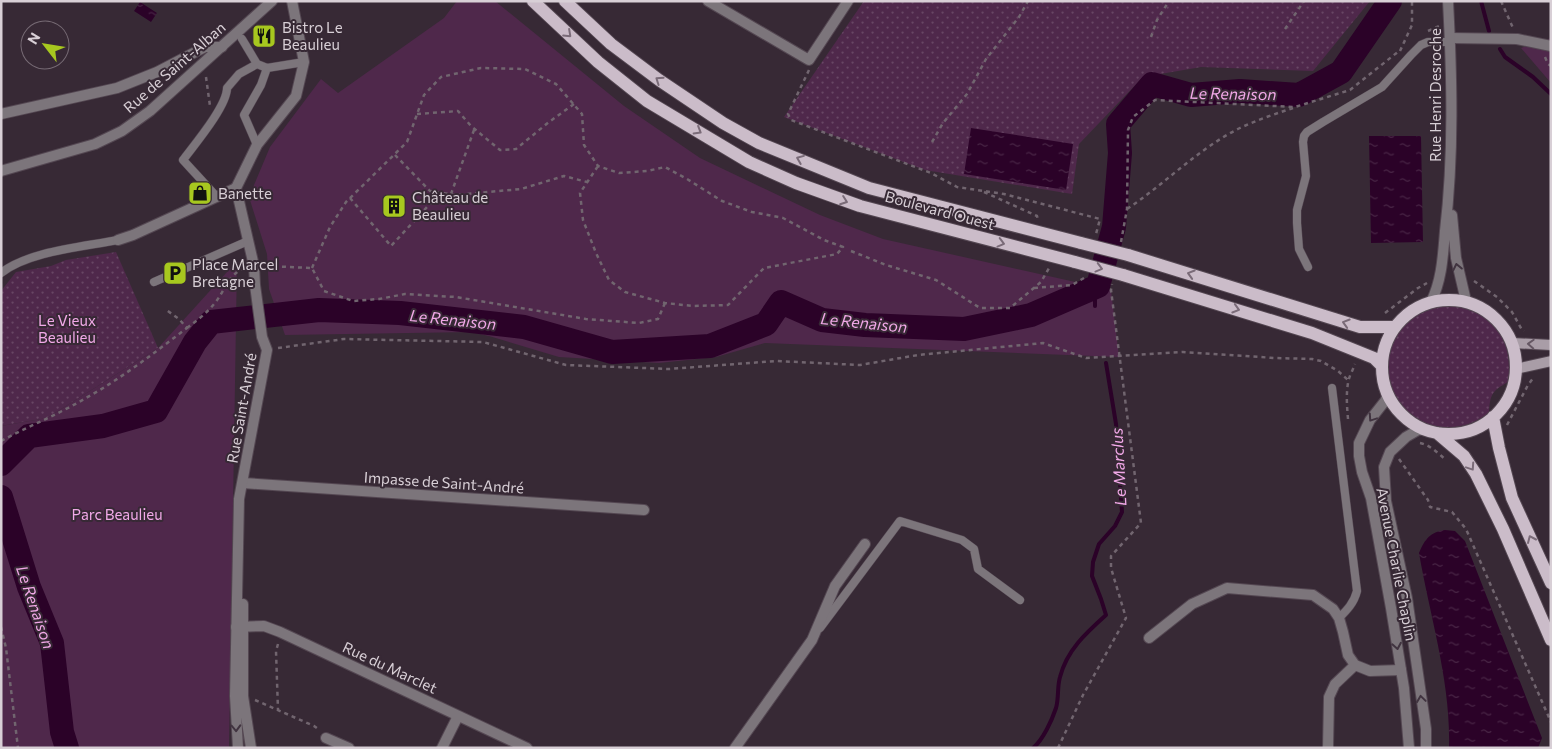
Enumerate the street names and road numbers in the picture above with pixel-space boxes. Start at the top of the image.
street label: Rue de Saint-Alban [119,18,229,116]
street label: Rue Henri Desroche [1426,28,1444,162]
street label: Boulevard Ouest [883,187,997,233]
street label: Rue Saint-André [222,351,260,465]
street label: Impasse de Saint-André [363,467,525,497]
street label: Avenue Charlie Chaplin [1373,486,1421,642]
street label: Rue du Marclet [340,637,440,697]

